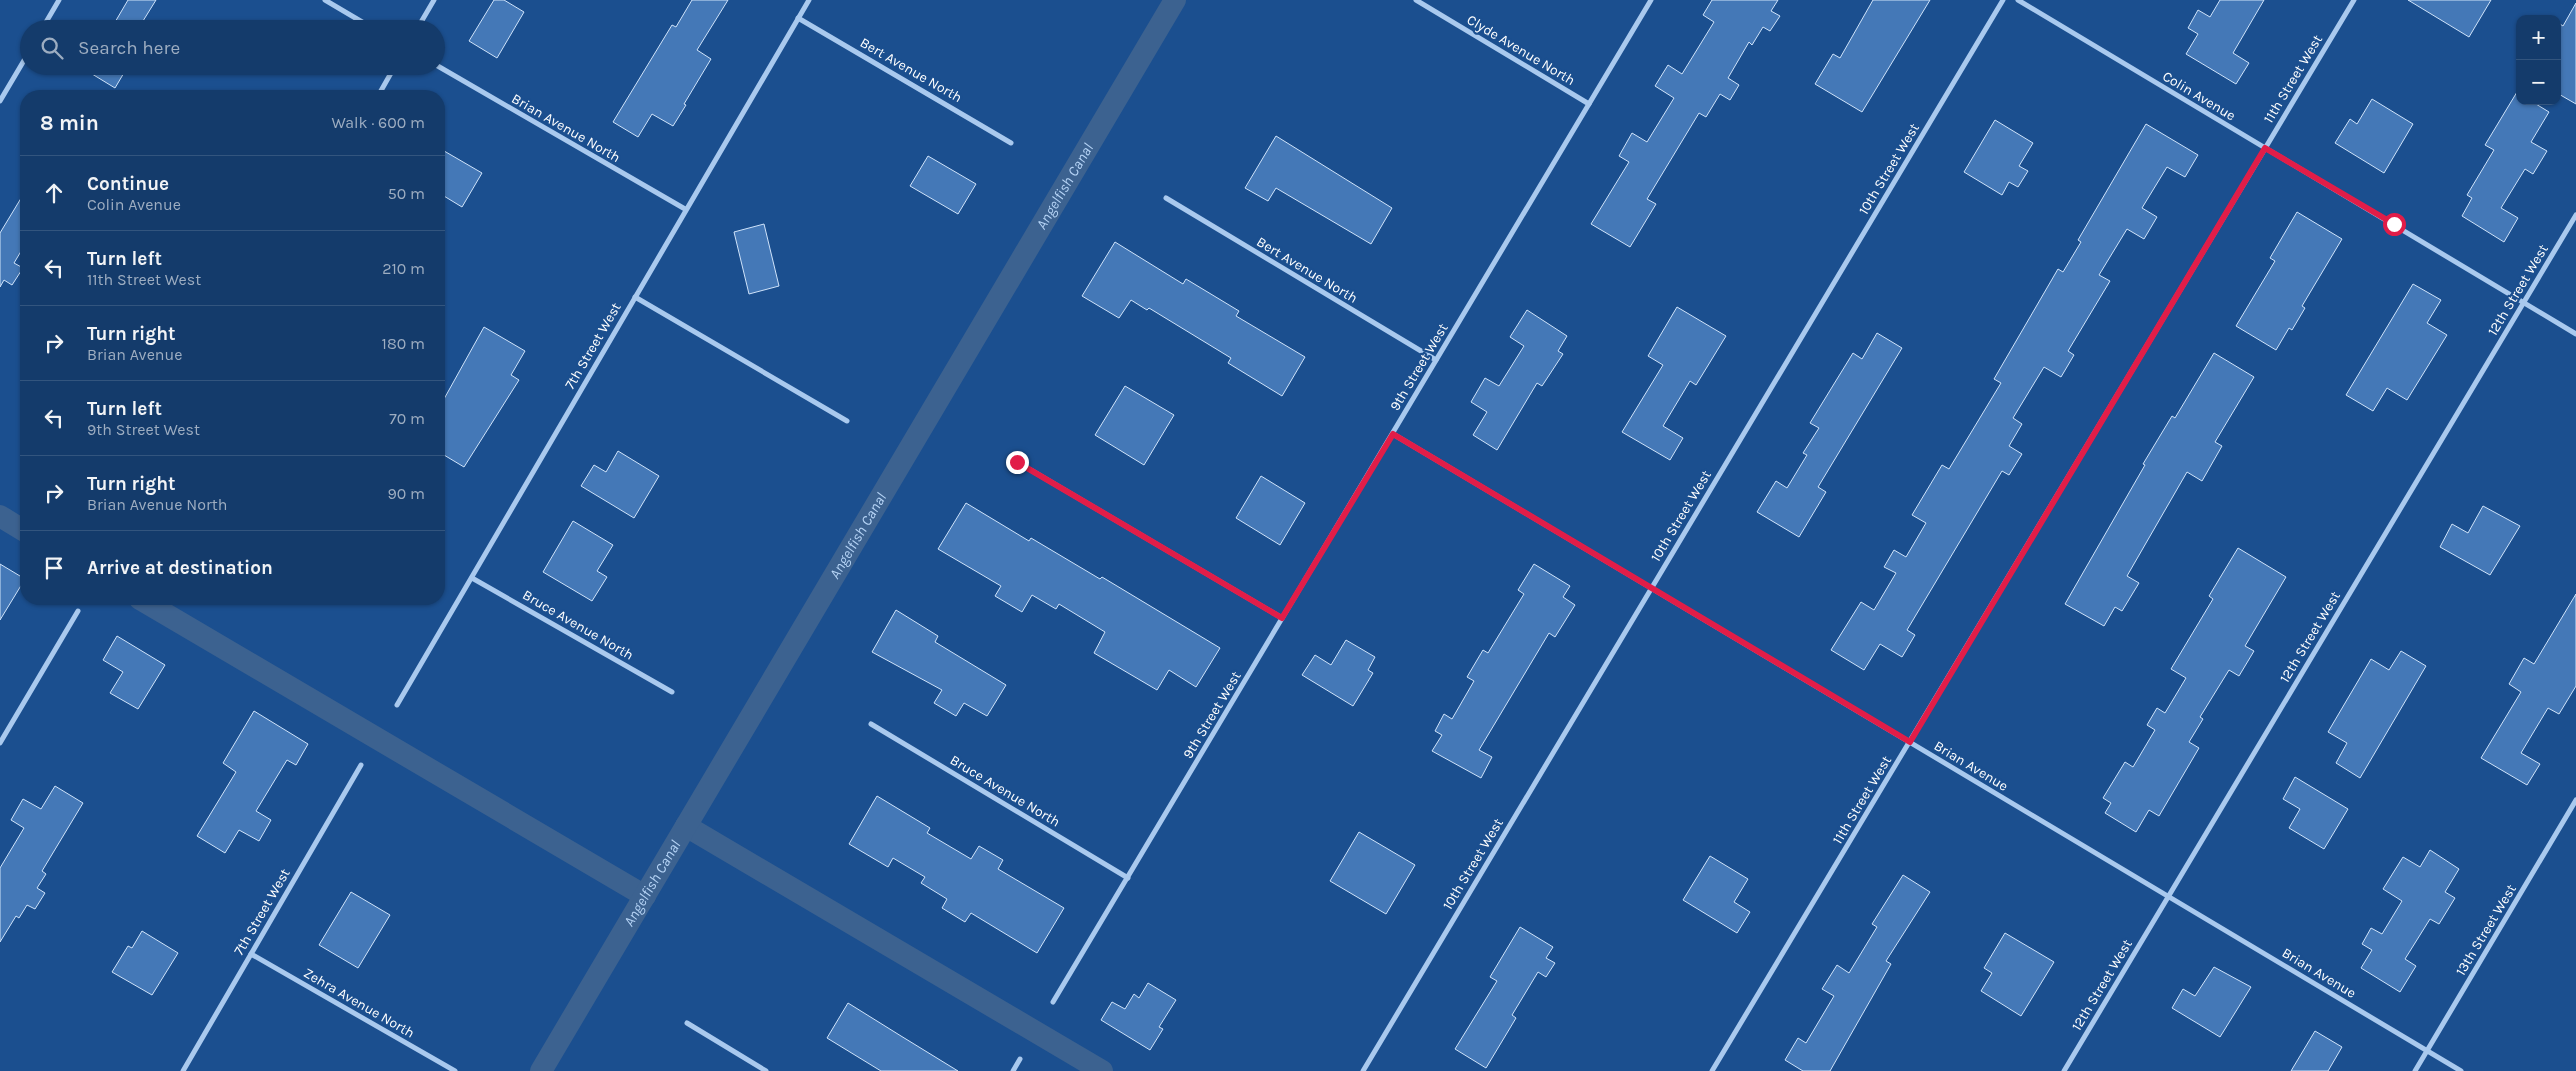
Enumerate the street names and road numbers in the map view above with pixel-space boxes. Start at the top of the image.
street label: Clyde Avenue North [1464,11,1578,89]
street label: 11th Street West [2260,32,2326,126]
street label: Bert Avenue North [857,34,965,106]
street label: Colin Avenue [2159,68,2239,124]
street label: Brian Avenue North [509,90,623,166]
street label: 10th Street West [1855,120,1923,218]
street label: Bert Avenue North [1253,233,1361,307]
street label: 12th Street West [2484,241,2552,339]
street label: 7th Street West [561,300,625,392]
street label: 9th Street West [1386,320,1452,414]
street label: 10th Street West [1647,467,1715,565]
street label: Bruce Avenue North [519,586,637,664]
street label: 12th Street West [2276,588,2344,686]
street label: 9th Street West [1179,668,1245,762]
street label: Brian Avenue [1931,737,2011,795]
street label: Bruce Avenue North [947,751,1063,831]
street label: 11th Street West [1829,753,1895,847]
street label: 10th Street West [1439,815,1507,913]
street label: 7th Street West [230,866,294,958]
street label: 13th Street West [2452,881,2520,979]
street label: 12th Street West [2068,936,2136,1034]
street label: Brian Avenue [2279,944,2359,1002]
street label: Zehra Avenue North [300,964,418,1042]

